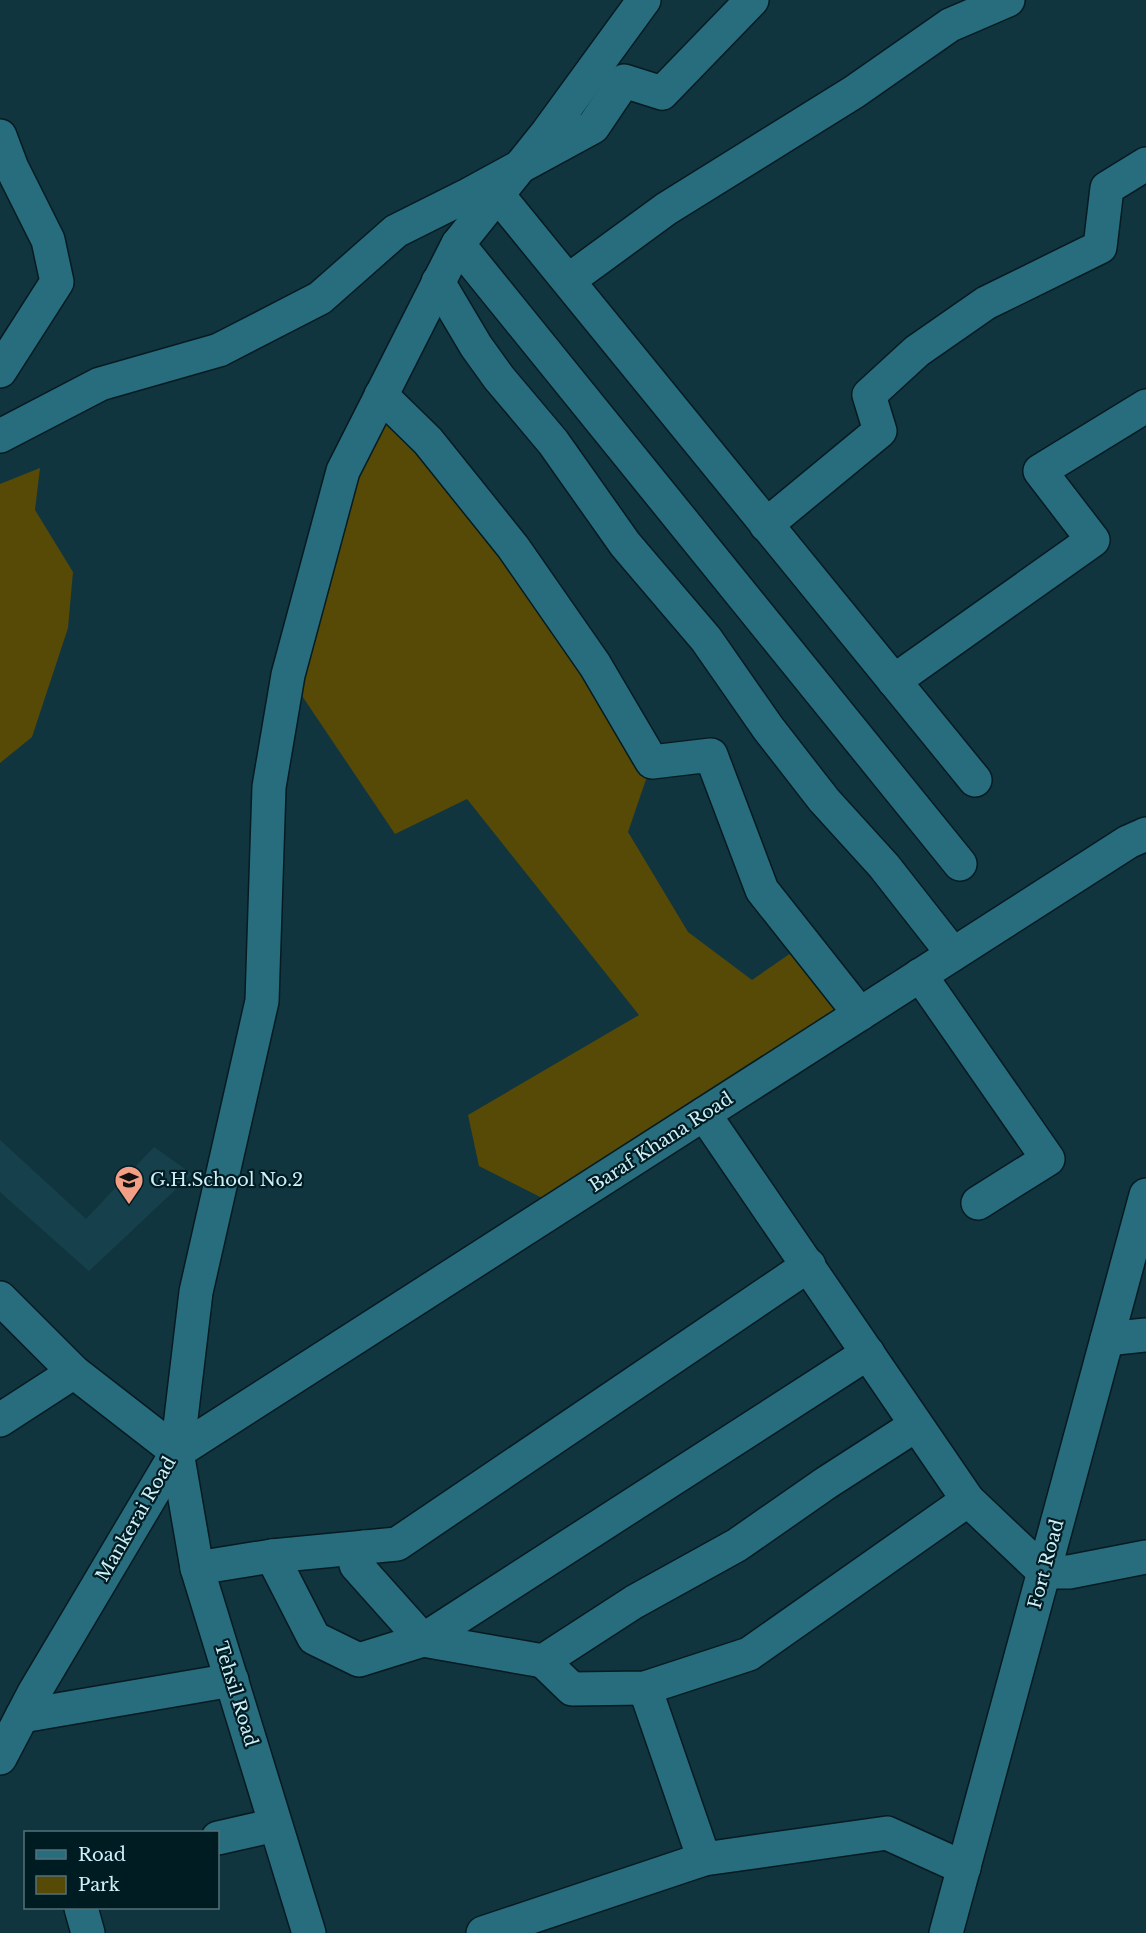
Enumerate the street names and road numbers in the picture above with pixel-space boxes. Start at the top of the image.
street label: Baraf Khana Road [585,1087,737,1197]
street label: Mankerai Road [91,1453,181,1585]
street label: Fort Road [1024,1517,1068,1611]
street label: Tehsil Road [210,1639,262,1749]

